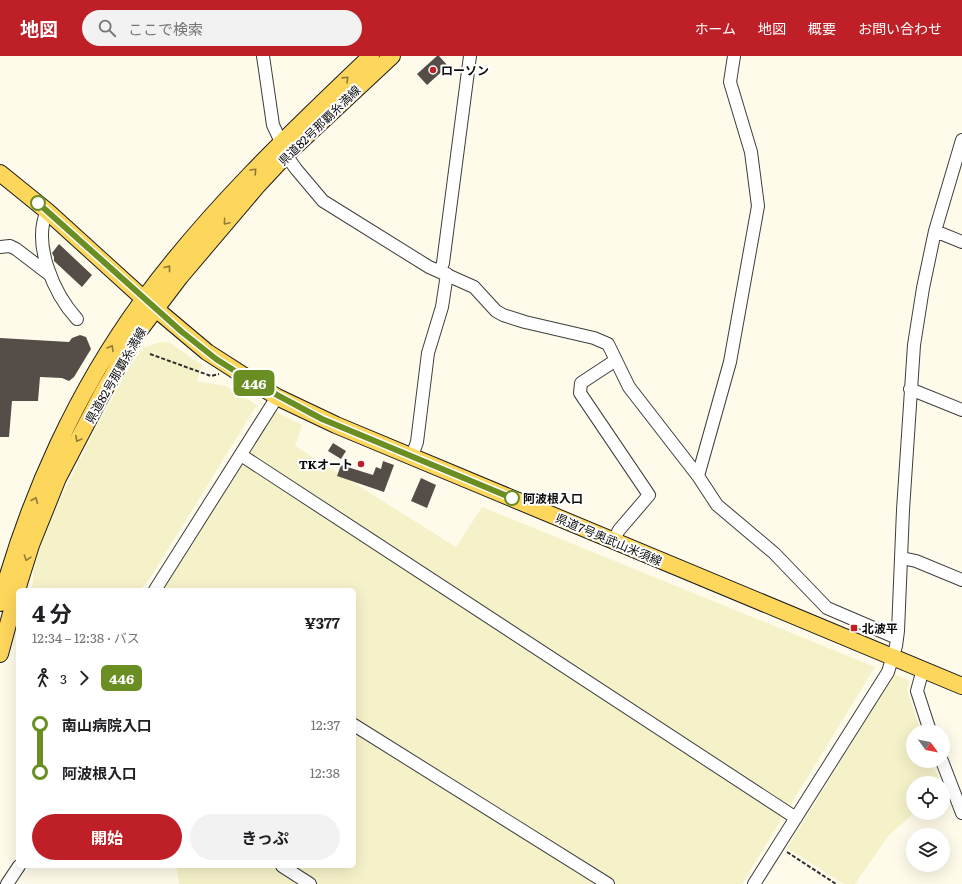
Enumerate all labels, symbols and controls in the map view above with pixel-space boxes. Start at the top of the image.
search box [82,10,362,46]
text: 地図 [20,14,58,42]
icon: search [96,17,118,39]
text: ここで検索 [128,17,203,40]
text: ホーム [694,18,736,38]
text: 地図 [758,18,786,38]
text: 概要 [808,18,836,38]
text: お問い合わせ [858,18,942,38]
place label: ローソン [441,61,489,79]
marker: ローソン [428,65,438,75]
one-way arrow [341,77,349,84]
street label: 県道82号那覇糸満線 [274,81,364,169]
one-way arrow [249,168,257,176]
unlabelled marker [30,195,46,211]
one-way arrow [223,217,230,225]
one-way arrow [163,266,170,273]
street label: 県道82号那覇糸満線 [80,324,150,426]
one-way arrow [107,345,114,352]
line badge: 446 [231,370,277,396]
text: 446 [241,373,267,393]
one-way arrow [75,434,83,442]
place label: TKオート [299,455,353,473]
marker: TKオート [356,459,366,469]
place label: 阿波根入口 [523,489,583,507]
marker: 阿波根入口 [504,490,520,506]
one-way arrow [30,497,38,504]
street label: 県道7号奥武山米須線 [553,508,665,570]
one-way arrow [23,554,32,561]
text: 4 分 [32,596,72,629]
text: ¥377 [304,611,340,634]
place label: 北波平 [862,619,898,637]
marker: 北波平 [849,623,859,633]
text: 12:34 – 12:38 · バス [32,628,140,647]
icon: walk [32,667,54,689]
icon: forward [73,667,95,689]
text: 446 [109,668,134,688]
text: 3 [60,669,67,688]
text: 南山病院入口 [62,713,152,736]
text: 12:37 [311,715,340,734]
north arrow [906,724,950,768]
map controls [906,724,950,872]
text: 阿波根入口 [62,761,137,784]
text: 12:38 [310,763,340,782]
button: locate [906,776,950,820]
button: 開始 [32,814,182,860]
button: きっぷ [190,814,340,860]
button: layers [906,828,950,872]

